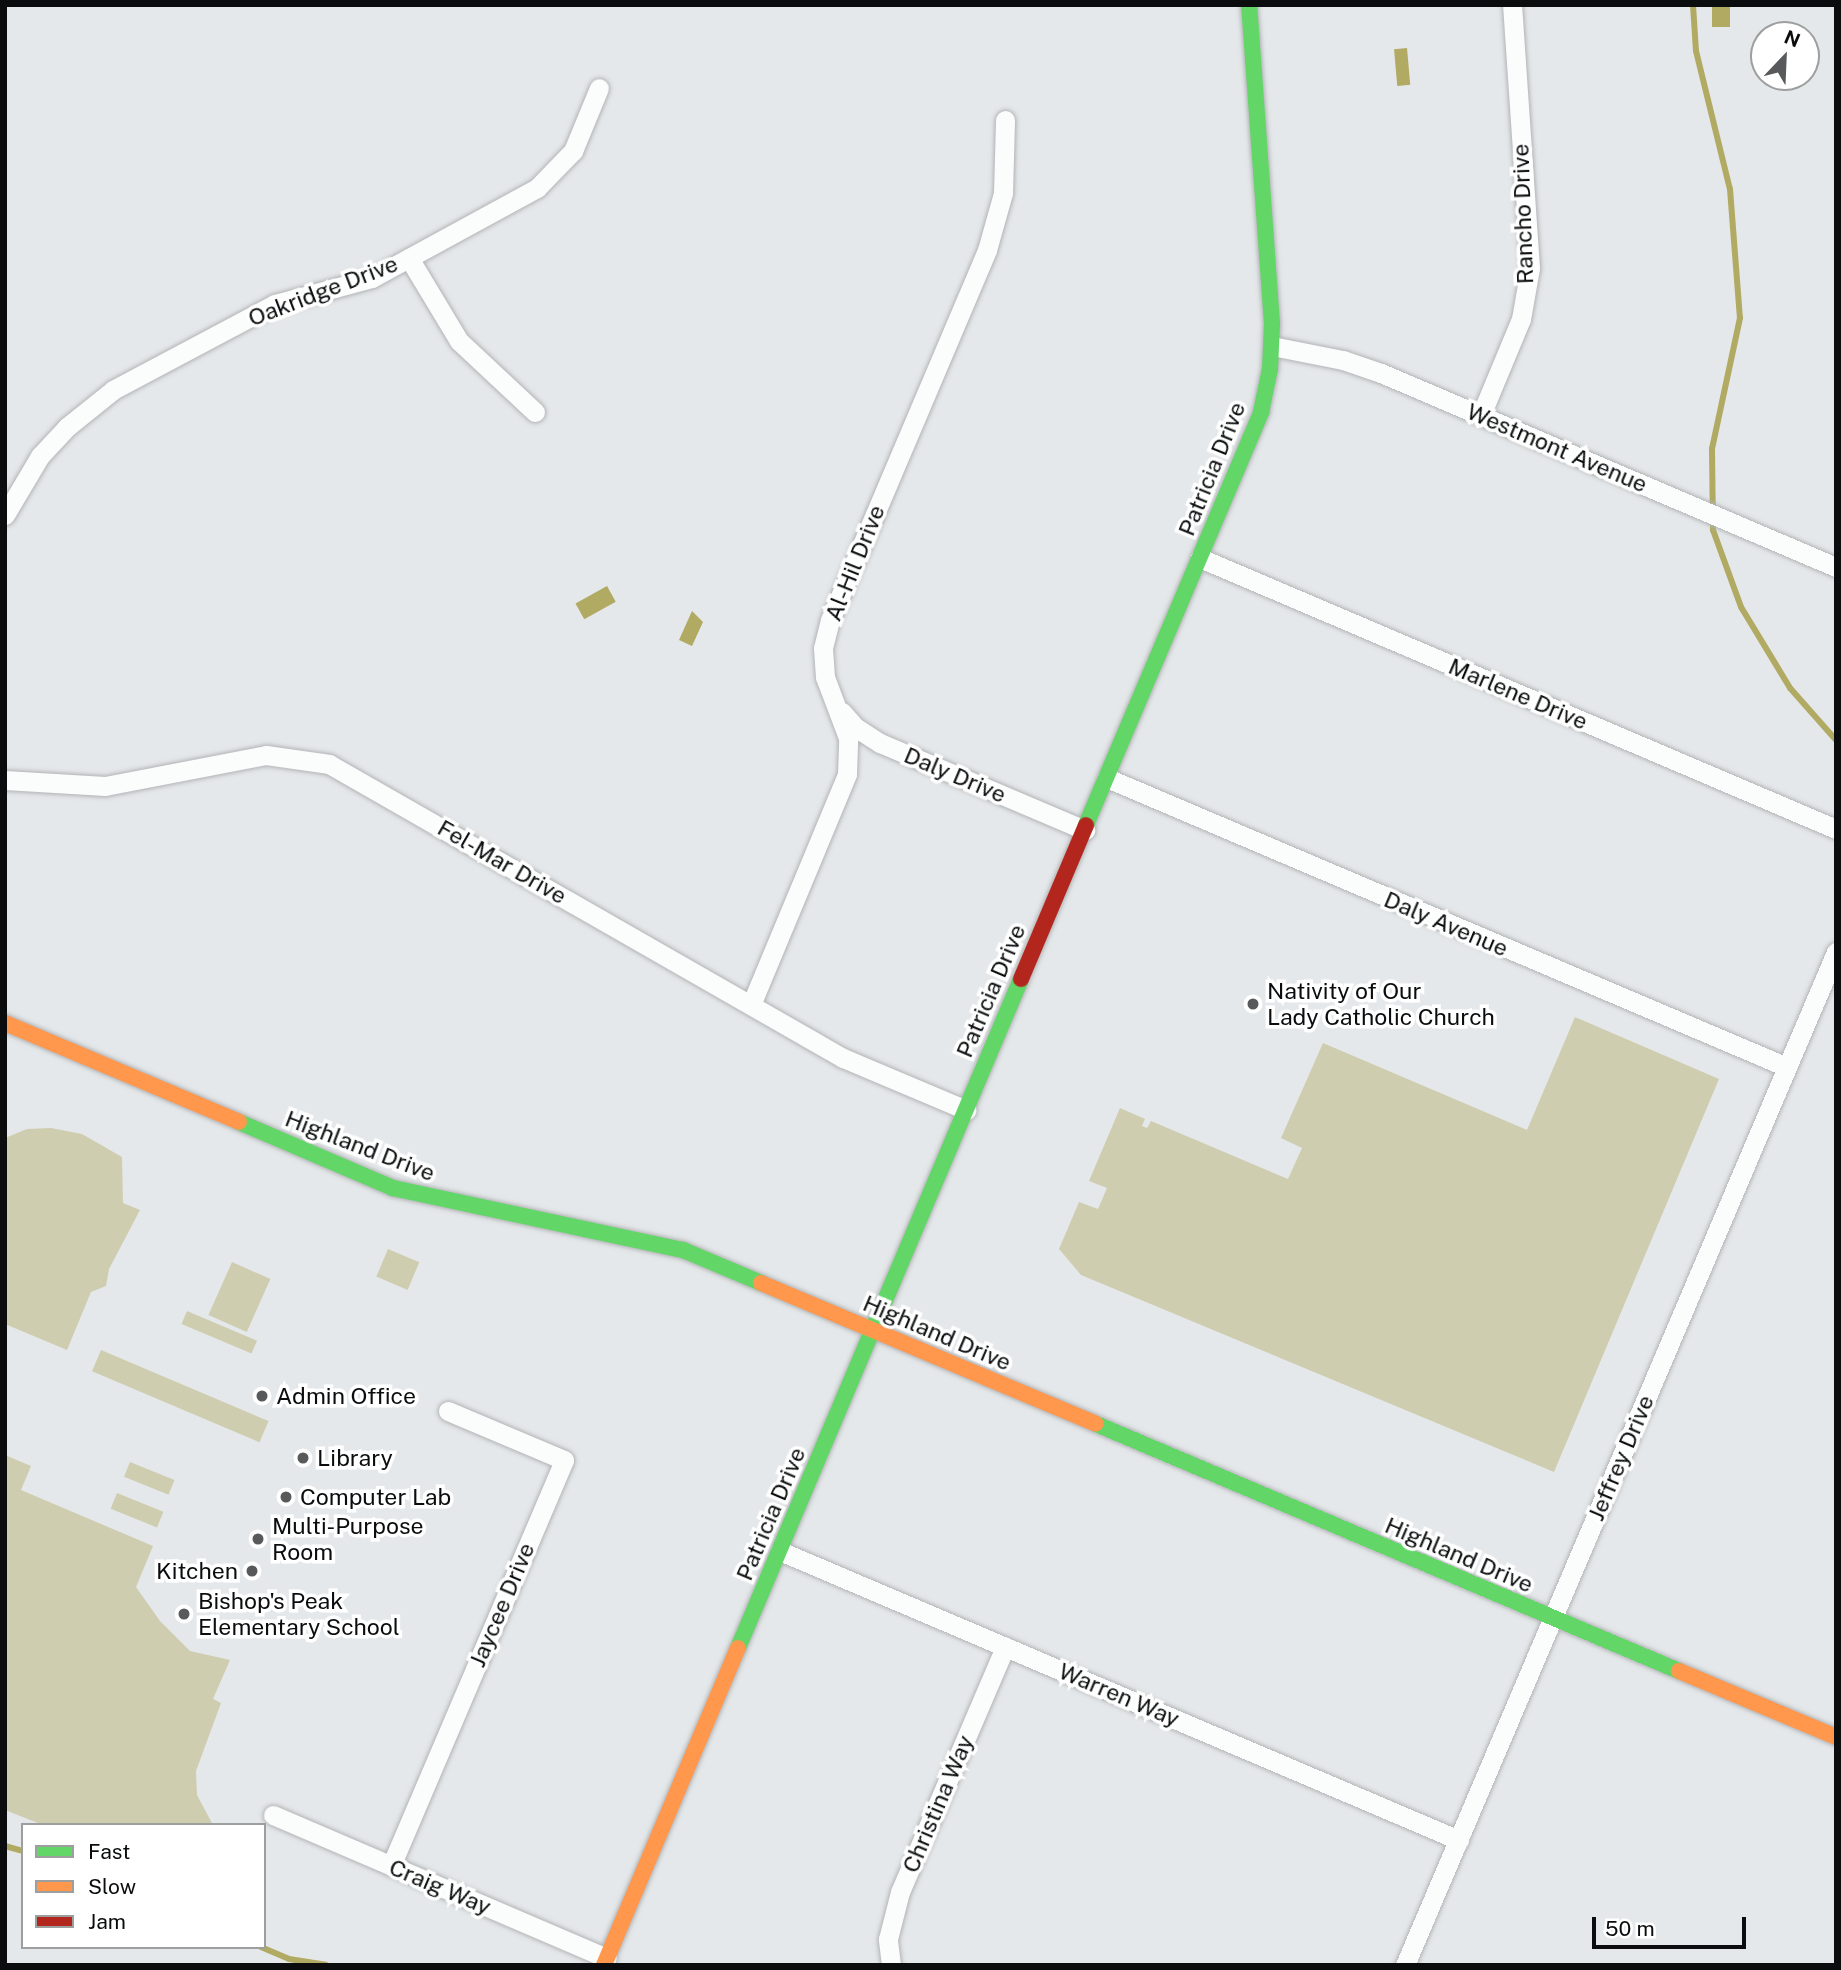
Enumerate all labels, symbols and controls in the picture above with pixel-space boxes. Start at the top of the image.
north arrow [1750,21,1820,91]
text: N [1781,25,1804,52]
street label: Rancho Drive [1507,143,1539,285]
street label: Oakridge Drive [244,250,402,332]
street label: Patricia Drive [1173,398,1251,540]
street label: Westmont Avenue [1463,398,1651,498]
street label: Al-Hil Drive [819,501,891,625]
street label: Marlene Drive [1444,652,1592,736]
street label: Daly Drive [900,741,1010,809]
street label: Fel-Mar Drive [433,814,571,910]
street label: Daly Avenue [1380,885,1512,963]
street label: Patricia Drive [951,920,1031,1062]
place label: Nativity of Our Lady Catholic Church [1267,977,1495,1031]
marker: Nativity of Our Lady Catholic Church [1245,996,1261,1012]
street label: Highland Drive [281,1105,439,1187]
street label: Highland Drive [859,1289,1015,1377]
place label: Admin Office [276,1382,416,1410]
marker: Admin Office [254,1388,270,1404]
street label: Jeffrey Drive [1582,1391,1660,1525]
street label: Patricia Drive [731,1443,811,1585]
place label: Library [317,1444,393,1472]
marker: Library [295,1450,311,1466]
place label: Computer Lab [300,1483,451,1511]
marker: Computer Lab [278,1489,294,1505]
street label: Highland Drive [1381,1511,1537,1599]
place label: Multi-Purpose Room [272,1512,424,1566]
marker: Multi-Purpose Room [250,1531,266,1547]
street label: Jaycee Drive [463,1539,541,1671]
place label: Kitchen [156,1557,238,1585]
marker: Kitchen [244,1563,260,1579]
place label: Bishop's Peak Elementary School [198,1587,400,1641]
marker: Bishop's Peak Elementary School [176,1606,192,1622]
street label: Warren Way [1054,1657,1184,1733]
street label: Christina Way [897,1731,979,1877]
legend [21,1823,266,1949]
text: Fast [88,1839,130,1864]
street label: Craig Way [385,1853,495,1921]
text: Slow [88,1874,136,1899]
scale bar [1596,1904,1750,1948]
text: Jam [88,1909,126,1934]
text: 50 m [1605,1916,1655,1941]

